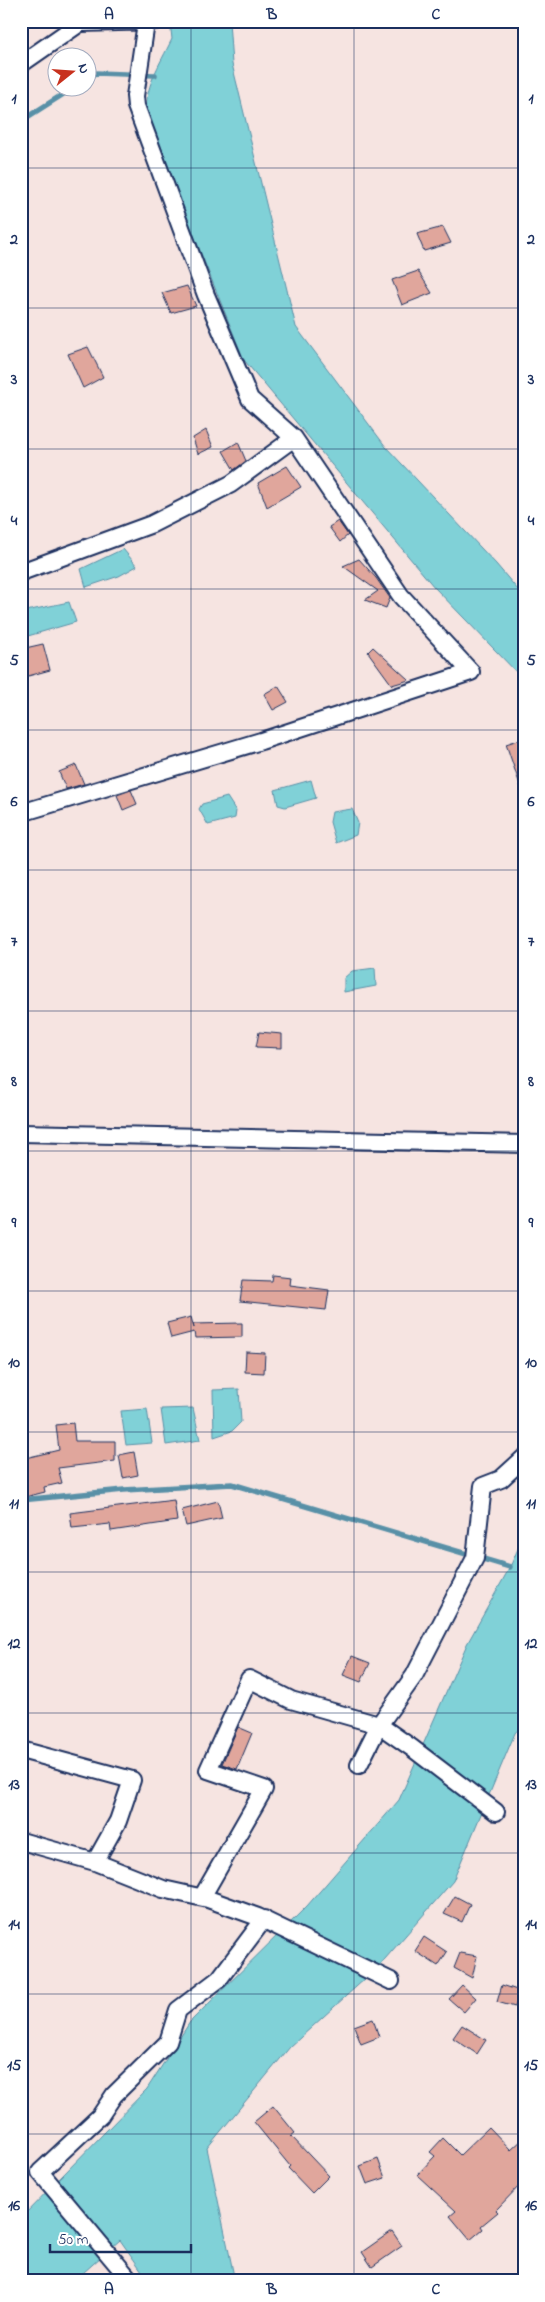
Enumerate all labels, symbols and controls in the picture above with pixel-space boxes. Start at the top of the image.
text: A [104,3,114,27]
text: B [266,3,278,27]
text: C [432,3,441,27]
north arrow [48,48,98,98]
text: N [72,61,94,76]
text: 1 [11,87,17,111]
text: 1 [528,87,534,111]
text: 2 [9,228,18,252]
text: 2 [526,228,535,252]
text: 3 [10,368,18,392]
text: 3 [527,368,535,392]
text: 4 [10,509,18,533]
text: 4 [527,509,535,533]
text: 5 [9,649,19,673]
text: 5 [526,649,536,673]
text: 6 [9,790,18,814]
text: 6 [526,790,535,814]
text: 7 [11,930,18,954]
text: 7 [528,930,535,954]
text: 8 [10,1070,17,1094]
text: 8 [527,1070,534,1094]
text: 9 [11,1211,17,1235]
text: 9 [528,1211,534,1235]
text: 10 [8,1351,20,1375]
text: 10 [525,1351,537,1375]
text: 11 [9,1492,20,1516]
text: 11 [526,1492,537,1516]
text: 12 [7,1632,21,1656]
text: 12 [524,1632,538,1656]
text: 13 [8,1773,20,1797]
text: 13 [525,1773,537,1797]
text: 14 [8,1913,20,1937]
text: 14 [525,1913,537,1937]
text: 15 [7,2054,22,2078]
text: 15 [524,2054,539,2078]
text: 16 [8,2194,21,2218]
text: 16 [525,2194,538,2218]
scale bar [50,2222,191,2254]
text: 50 m [58,2229,89,2251]
text: A [104,2278,114,2302]
text: B [266,2278,278,2302]
text: C [432,2278,441,2302]

